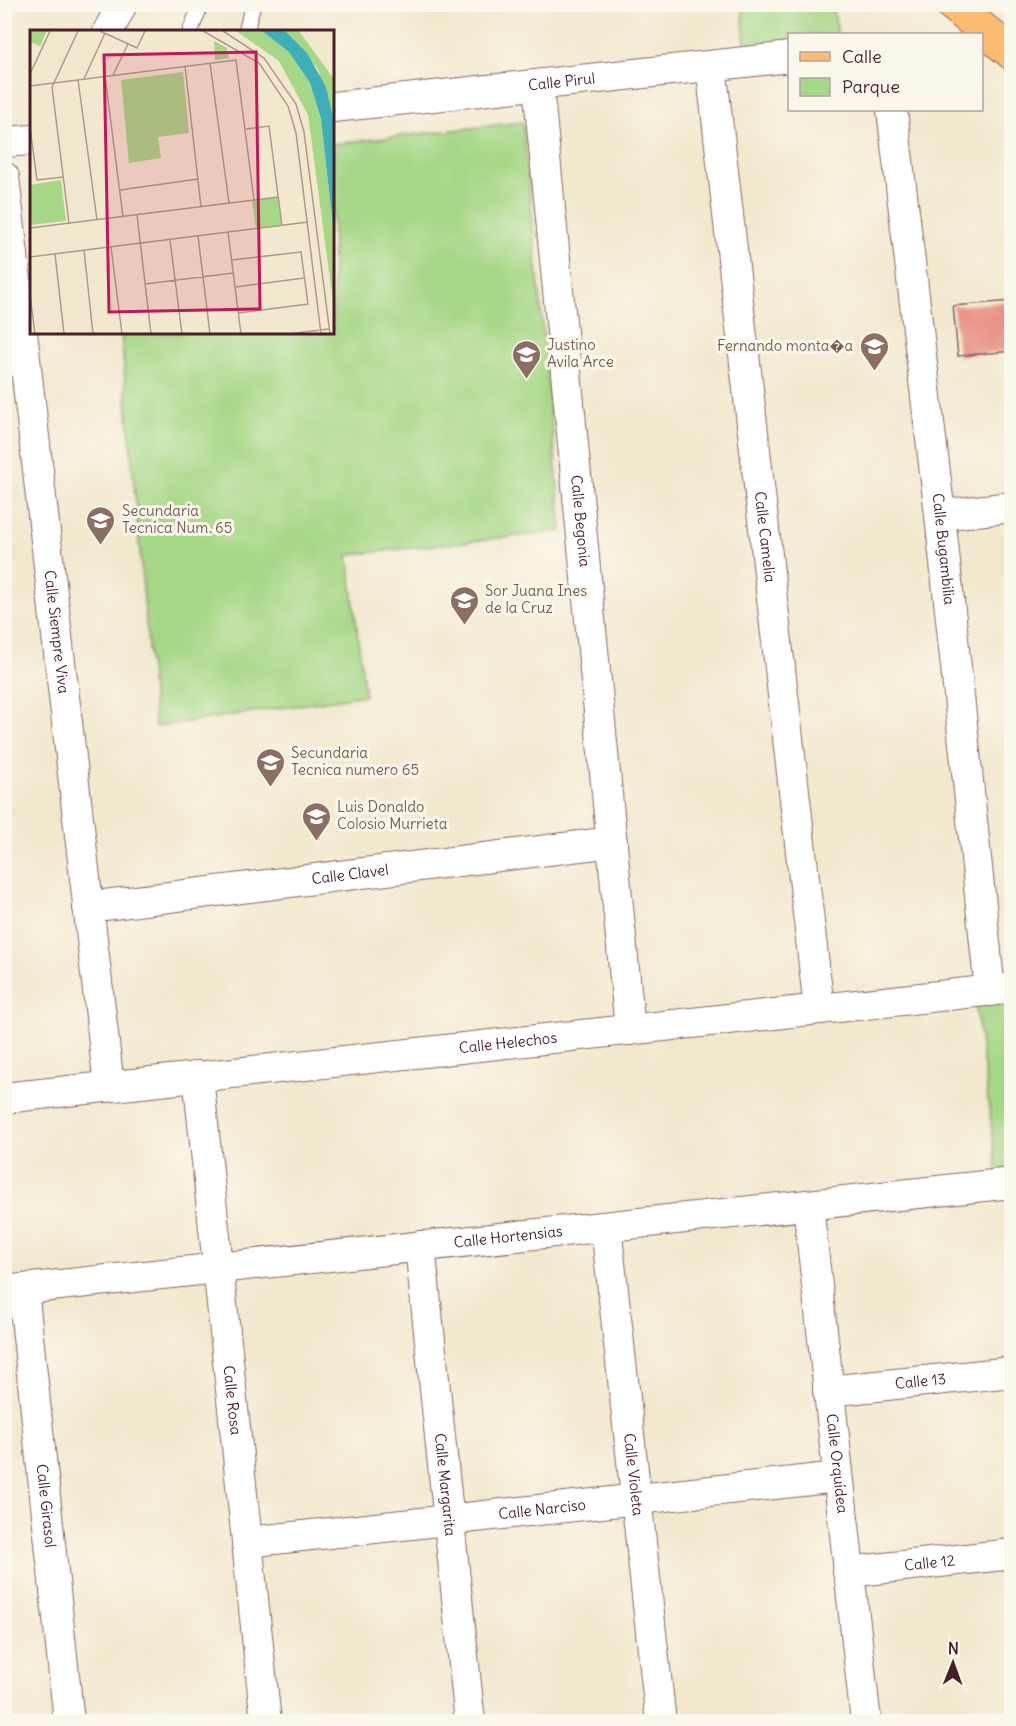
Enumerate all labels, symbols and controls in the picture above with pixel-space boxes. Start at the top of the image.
inset map [30,30,334,334]
legend [788,33,983,111]
text: Calle [842,45,882,68]
street label: Calle Pirul [527,68,596,95]
text: Parque [842,75,900,98]
school or university icon: Fernando monta�a [858,330,890,372]
place label: Justino Avila Arce [547,335,614,371]
place label: Fernando monta�a [717,336,853,355]
school or university icon: Justino Avila Arce [510,338,542,380]
street label: Calle Begonia [567,474,595,568]
street label: Calle Camelia [751,490,780,584]
street label: Calle Bugambilia [928,492,959,606]
place label: Secundaria Tecnica Num. 65 [122,501,232,537]
school or university icon: Secundaria Tecnica Num. 65 [85,504,117,546]
street label: Calle Siempre Viva [40,569,74,695]
place label: Sor Juana Ines de la Cruz [485,581,587,617]
school or university icon: Sor Juana Ines de la Cruz [448,584,480,626]
place label: Secundaria Tecnica numero 65 [291,743,419,779]
school or university icon: Secundaria Tecnica numero 65 [254,746,286,788]
place label: Luis Donaldo Colosio Murrieta [337,797,448,833]
school or university icon: Luis Donaldo Colosio Murrieta [300,800,332,842]
street label: Calle Clavel [310,860,389,888]
street label: Calle Helechos [458,1028,558,1057]
street label: Calle Hortensias [453,1221,564,1252]
street label: Calle Rosa [220,1364,246,1436]
street label: Calle 13 [894,1369,947,1393]
street label: Calle Orquídea [822,1412,853,1515]
street label: Calle Margarita [431,1432,460,1537]
street label: Calle Violeta [620,1432,648,1517]
street label: Calle Girasol [33,1463,60,1549]
street label: Calle Narciso [497,1495,587,1523]
street label: Calle 12 [903,1550,956,1575]
north arrow [923,1633,983,1693]
text: N [948,1638,959,1658]

